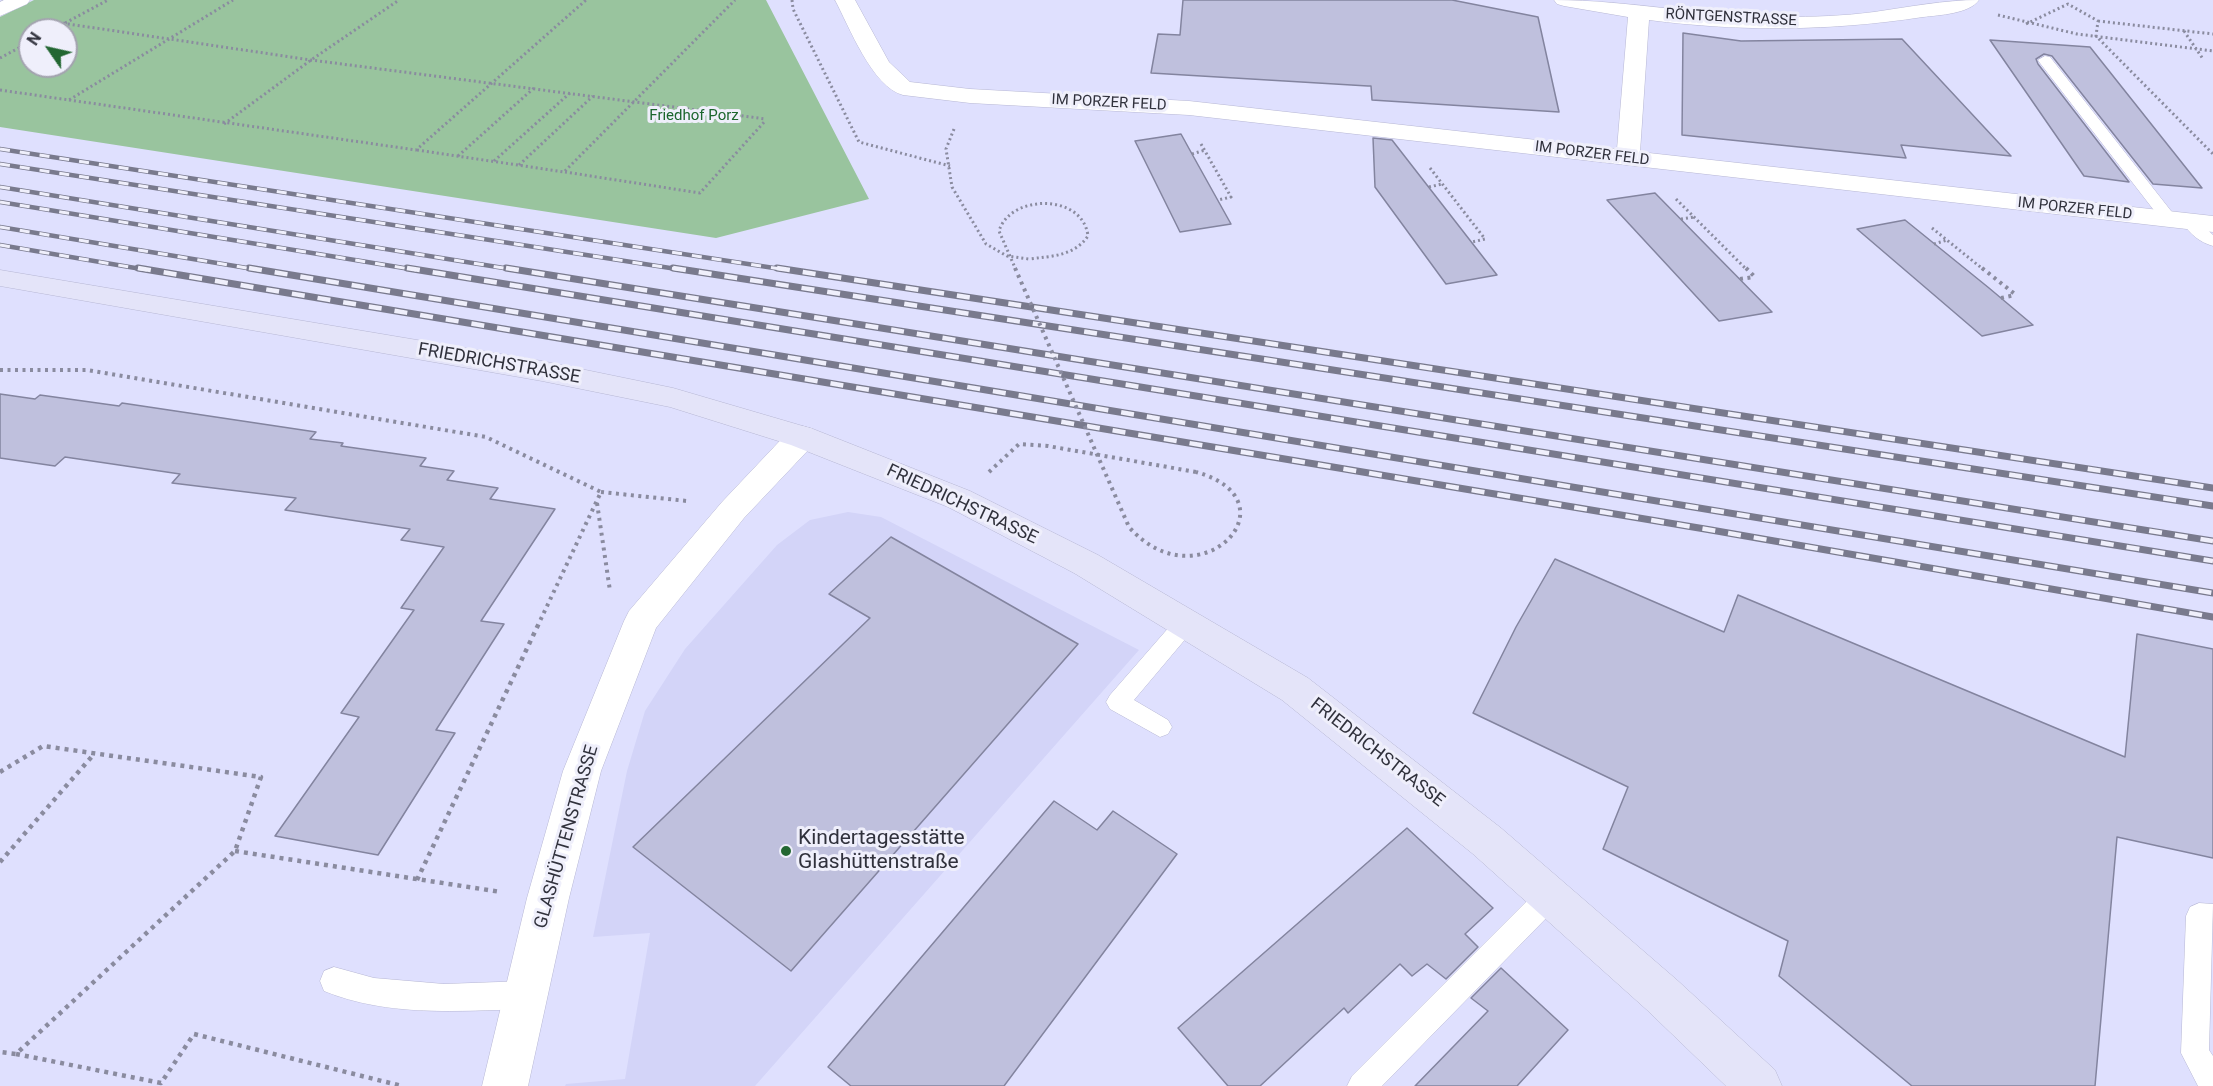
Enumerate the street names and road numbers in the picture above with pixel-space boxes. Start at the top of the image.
street label: RÖNTGENSTRASSE [1665,6,1797,30]
street label: IM PORZER FELD [1051,91,1167,115]
street label: IM PORZER FELD [1534,138,1650,170]
street label: IM PORZER FELD [2017,194,2133,224]
street label: FRIEDRICHSTRASSE [416,339,582,389]
street label: FRIEDRICHSTRASSE [883,460,1041,550]
street label: FRIEDRICHSTRASSE [1306,694,1448,812]
street label: GLASHÜTTENSTRASSE [530,743,604,931]

